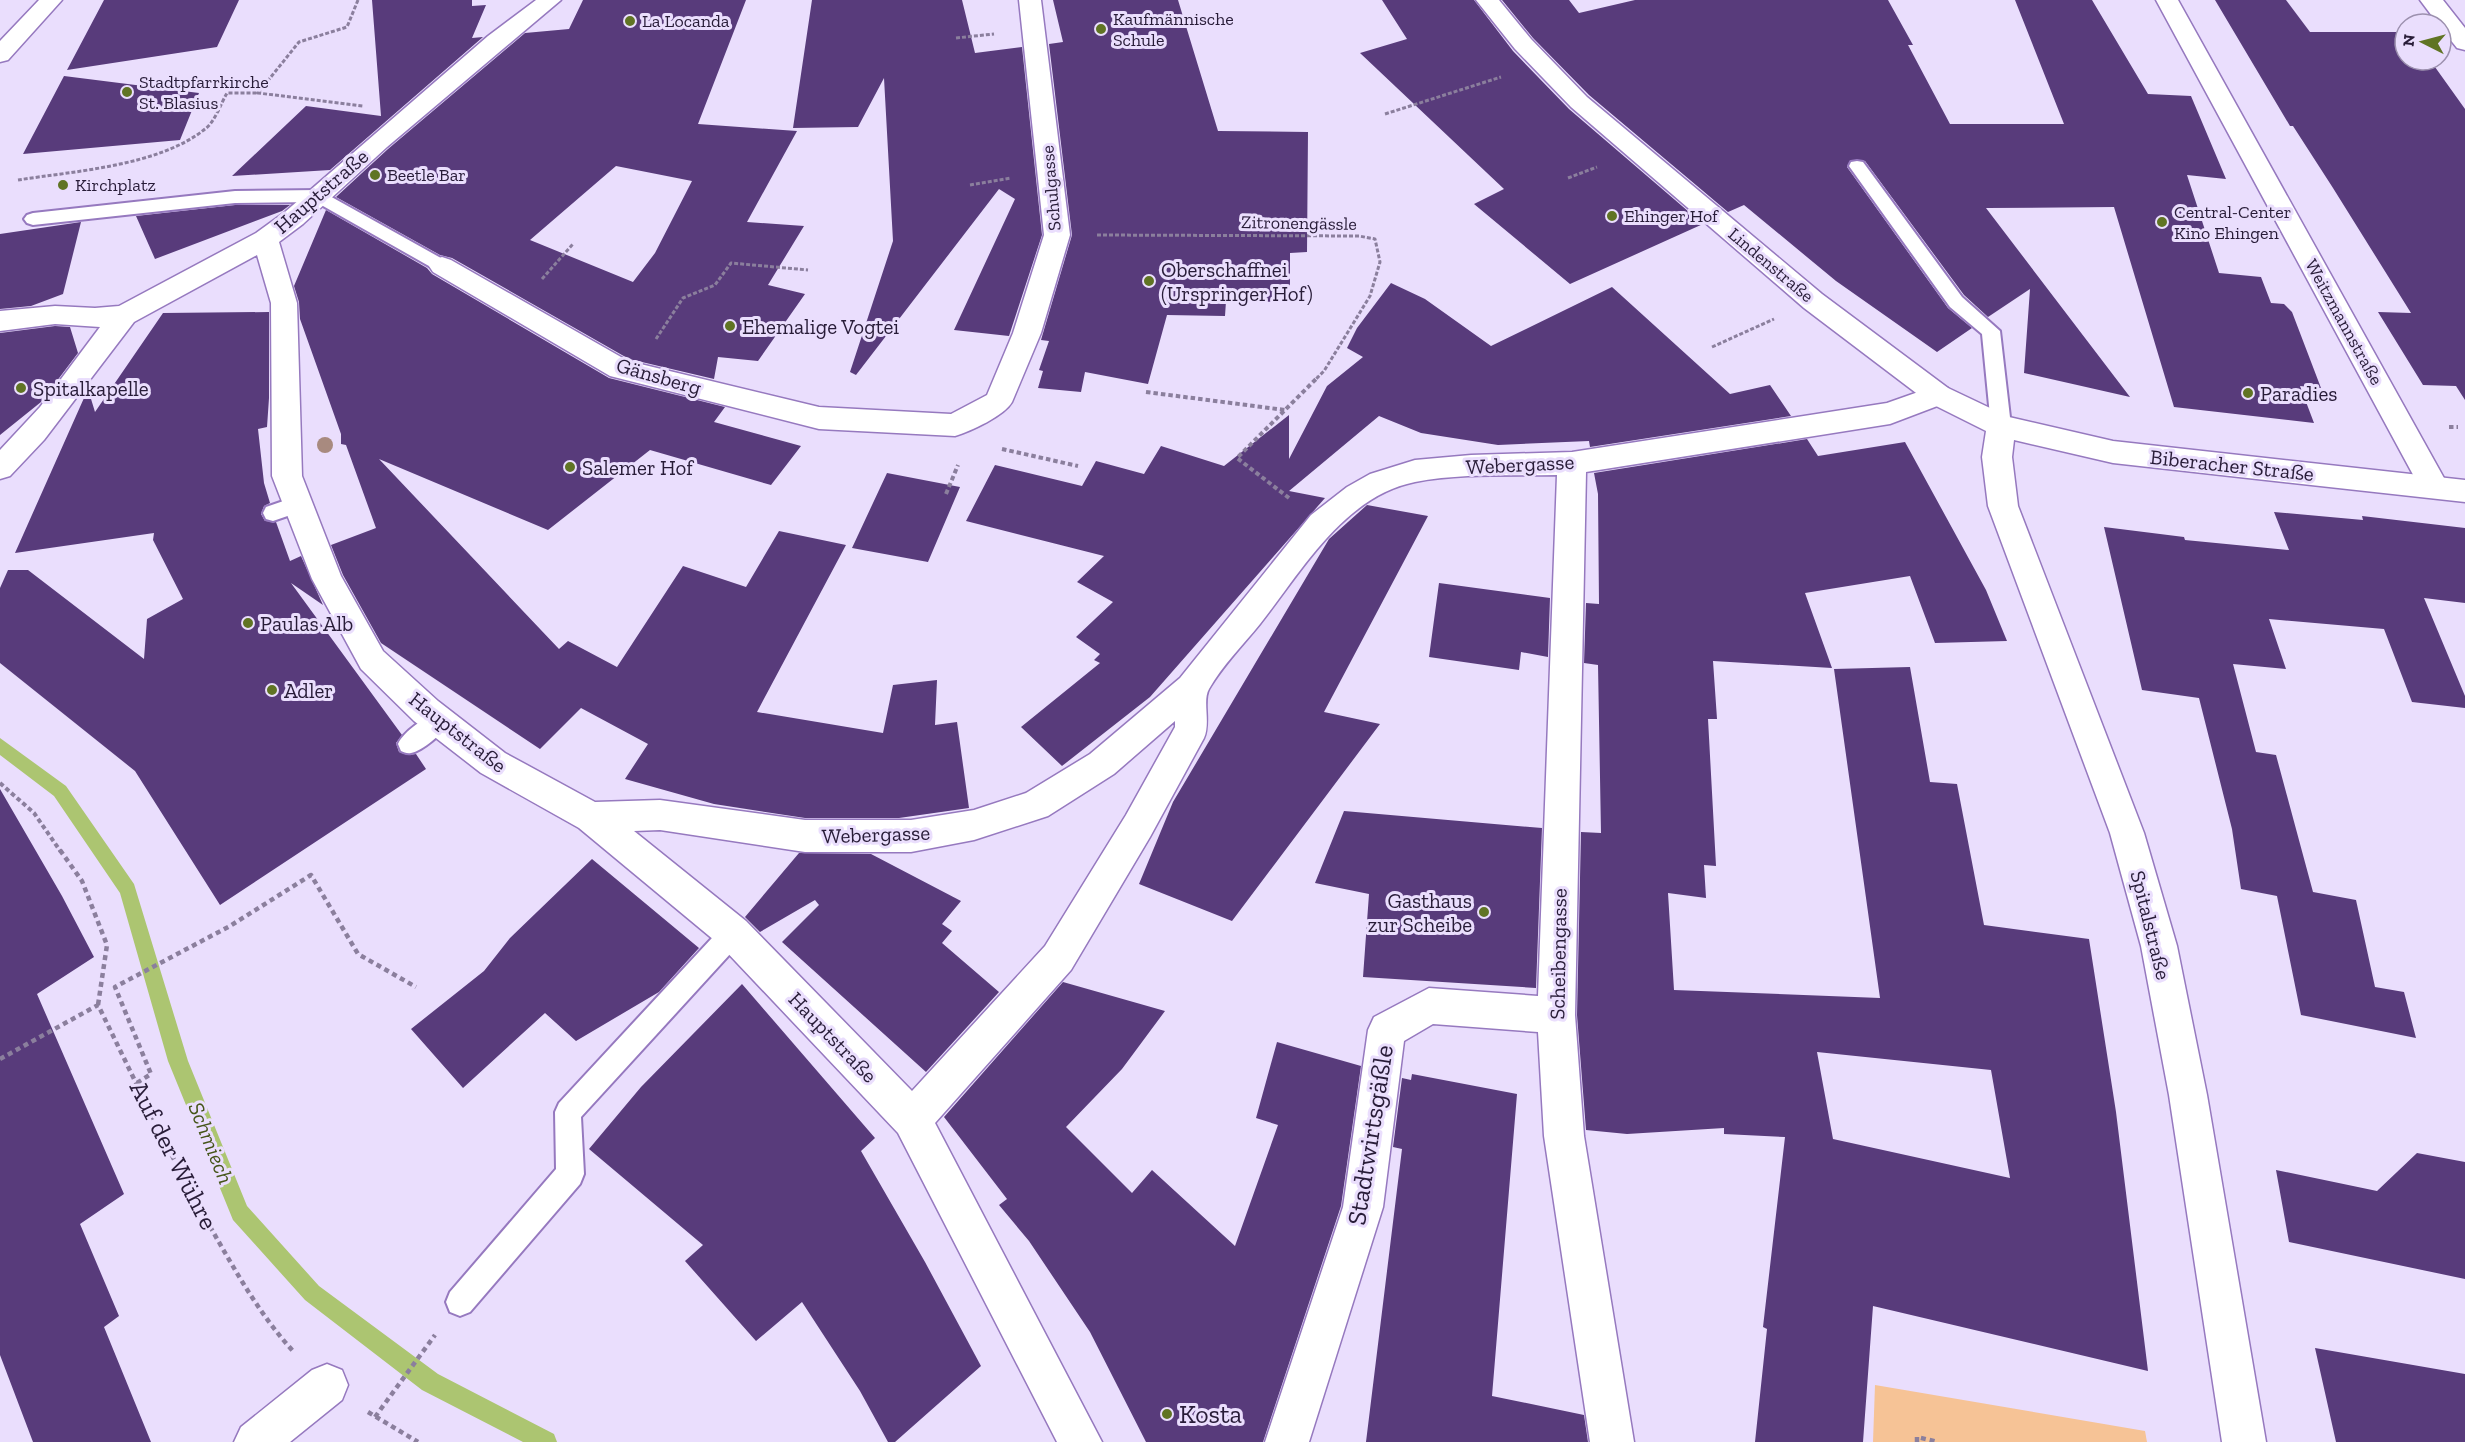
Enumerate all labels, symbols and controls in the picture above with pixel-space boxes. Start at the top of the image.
place label: Kaufmännische Schule [1113,8,1234,51]
place label: La Locanda [642,10,730,32]
north arrow [2393,12,2453,72]
marker: La Locanda [623,14,637,28]
marker: Kaufmännische Schule [1094,22,1108,36]
text: N [2398,33,2419,48]
place label: Stadtpfarrkirche St. Blasius [139,71,269,114]
marker: Stadtpfarrkirche St. Blasius [120,85,134,99]
street label: Hauptstraße [269,143,373,239]
street label: Schulgasse [1036,144,1066,232]
place label: Beetle Bar [387,164,466,186]
marker: Beetle Bar [368,168,382,182]
place label: Kirchplatz [75,174,156,196]
marker: Kirchplatz [56,178,70,192]
place label: Central-Center Kino Ehingen [2174,201,2291,244]
place label: Ehinger Hof [1624,205,1719,227]
marker: Ehinger Hof [1605,209,1619,223]
street label: Zitronengässle [1241,211,1357,235]
marker: Central-Center Kino Ehingen [2155,215,2169,229]
street label: Lindenstraße [1724,223,1818,307]
street label: Weitzmannstraße [2300,255,2388,389]
place label: Oberschaffnei (Urspringer Hof) [1161,257,1313,306]
marker: Oberschaffnei (Urspringer Hof) [1142,274,1156,288]
place label: Ehemalige Vogtei [742,314,899,339]
marker: Ehemalige Vogtei [723,319,737,333]
street label: Gänsberg [614,352,705,400]
place label: Spitalkapelle [33,376,149,401]
marker: Spitalkapelle [14,381,28,395]
place label: Paradies [2260,381,2338,406]
marker: Paradies [2241,386,2255,400]
street label: Biberacher Straße [2149,444,2315,486]
street label: Webergasse [1465,449,1575,479]
place label: Salemer Hof [582,455,694,480]
marker: Salemer Hof [563,460,577,474]
place label: Paulas Alb [260,611,353,636]
marker: Paulas Alb [241,616,255,630]
place label: Adler [284,678,333,703]
marker: Adler [265,683,279,697]
street label: Hauptstraße [404,686,512,778]
street label: Webergasse [821,820,931,848]
street label: Spitalstraße [2125,868,2177,982]
place label: Gasthaus zur Scheibe [1368,888,1472,937]
street label: Scheibengasse [1544,888,1572,1020]
marker: Gasthaus zur Scheibe [1477,905,1491,919]
street label: Hauptstraße [784,986,883,1088]
street label: Stadtwirtsgäßle [1340,1043,1400,1227]
street label: Auf der Wühre [123,1075,225,1235]
water label: Schmiech [182,1098,240,1188]
place label: Kosta [1179,1398,1243,1430]
marker: Kosta [1160,1407,1174,1421]

